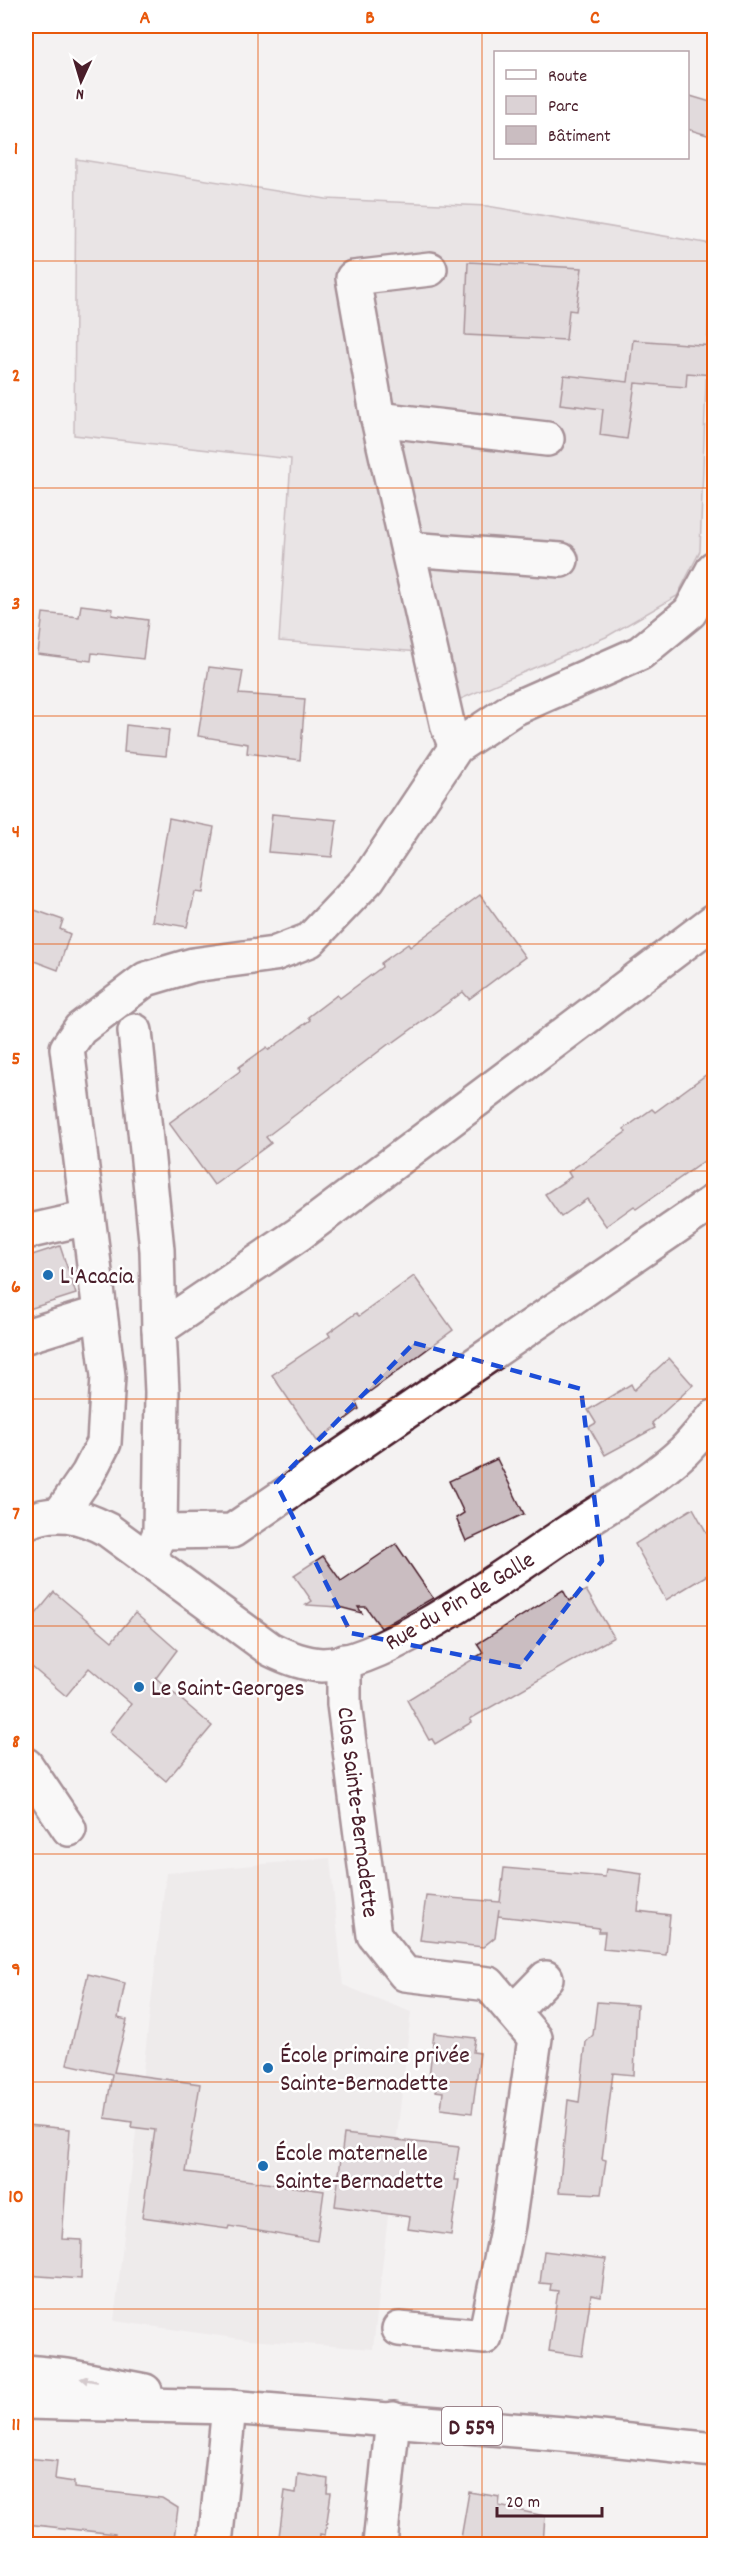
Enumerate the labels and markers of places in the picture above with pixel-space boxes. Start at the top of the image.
place label: L'Acacia [60,1261,135,1295]
marker: L'Acacia [41,1268,55,1282]
place label: Le Saint-Georges [151,1673,305,1707]
marker: Le Saint-Georges [132,1680,146,1694]
place label: École primaire privée Sainte-Bernadette [280,2040,470,2102]
marker: École primaire privée Sainte-Bernadette [261,2061,275,2075]
place label: École maternelle Sainte-Bernadette [275,2138,443,2200]
marker: École maternelle Sainte-Bernadette [256,2159,270,2173]

